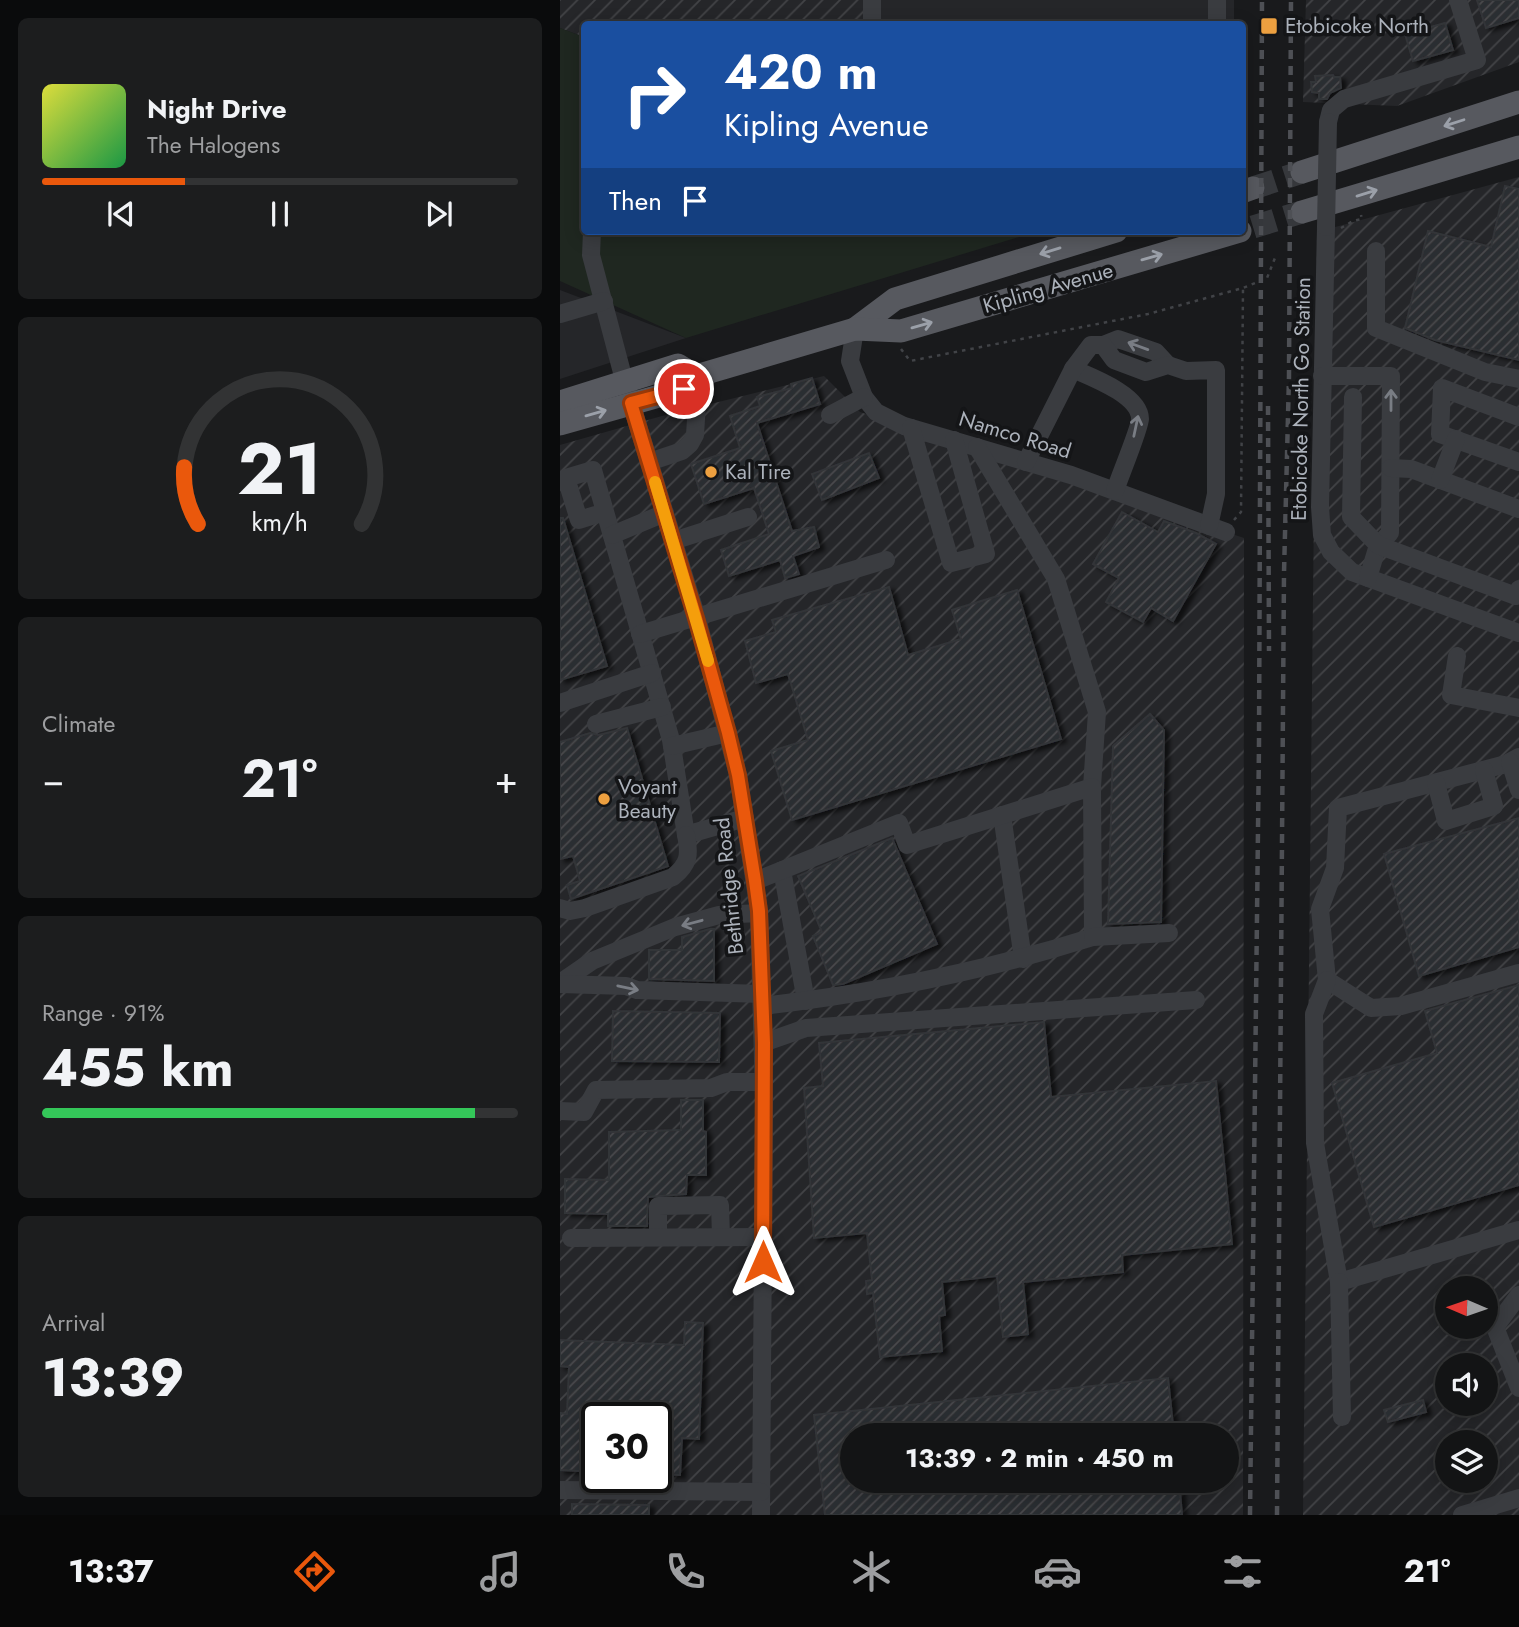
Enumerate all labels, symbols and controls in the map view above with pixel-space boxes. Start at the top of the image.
place label: Etobicoke North [1285,11,1429,41]
marker: Etobicoke North [1259,16,1279,36]
text: 420 m [724,37,878,107]
icon: right [609,49,700,140]
text: Night Drive [147,90,287,128]
text: Kipling Avenue [724,102,929,148]
one-way arrow [1443,118,1465,131]
text: The Halogens [147,128,280,162]
text: Then [609,182,662,220]
icon: arrive [676,182,714,220]
one-way arrow [1356,185,1378,198]
icon: previous [102,195,140,233]
icon: pause [261,195,299,233]
icon: next [420,195,458,233]
one-way arrow [1040,246,1062,259]
one-way arrow [1141,250,1163,263]
street label: Kipling Avenue [979,255,1117,321]
street label: Etobicoke North Go Station [1284,277,1318,521]
one-way arrow [911,317,933,330]
one-way arrow [1127,338,1149,351]
pin [654,359,714,419]
icon: arrive [665,370,703,408]
one-way arrow [1384,389,1398,412]
street label: Namco Road [955,404,1075,466]
one-way arrow [584,406,606,419]
one-way arrow [1131,416,1144,438]
text: 21 [238,417,322,522]
place label: Kal Tire [725,457,791,487]
marker: Kal Tire [703,464,719,480]
text: km/h [252,504,308,540]
text: Climate [42,707,115,741]
text: 21° [242,741,318,817]
text: − [42,752,64,807]
text: + [495,752,518,807]
place label: Voyant Beauty [618,772,677,826]
marker: Voyant Beauty [596,791,612,807]
street label: Bethridge Road [707,816,751,956]
one-way arrow [681,917,704,930]
one-way arrow [616,981,639,995]
text: Range · 91% [42,996,165,1030]
text: 455 km [42,1030,234,1106]
position arrow [726,1225,800,1299]
north arrow [1435,1276,1498,1339]
map controls [1435,1276,1498,1493]
text: Arrival [42,1306,105,1340]
text: 13:39 [42,1340,185,1416]
button: sound [1435,1353,1498,1416]
speed limit sign: 30 [581,1402,672,1493]
button: layers [1435,1430,1498,1493]
text: 13:39 · 2 min · 450 m [905,1439,1174,1477]
icon: directions [290,1547,339,1596]
icon: music [476,1547,525,1596]
icon: phone [661,1547,710,1596]
icon: climate [847,1547,896,1596]
icon: car [1033,1547,1082,1596]
icon: filters [1218,1547,1267,1596]
text: 13:37 [68,1548,153,1594]
text: 21° [1404,1548,1451,1594]

